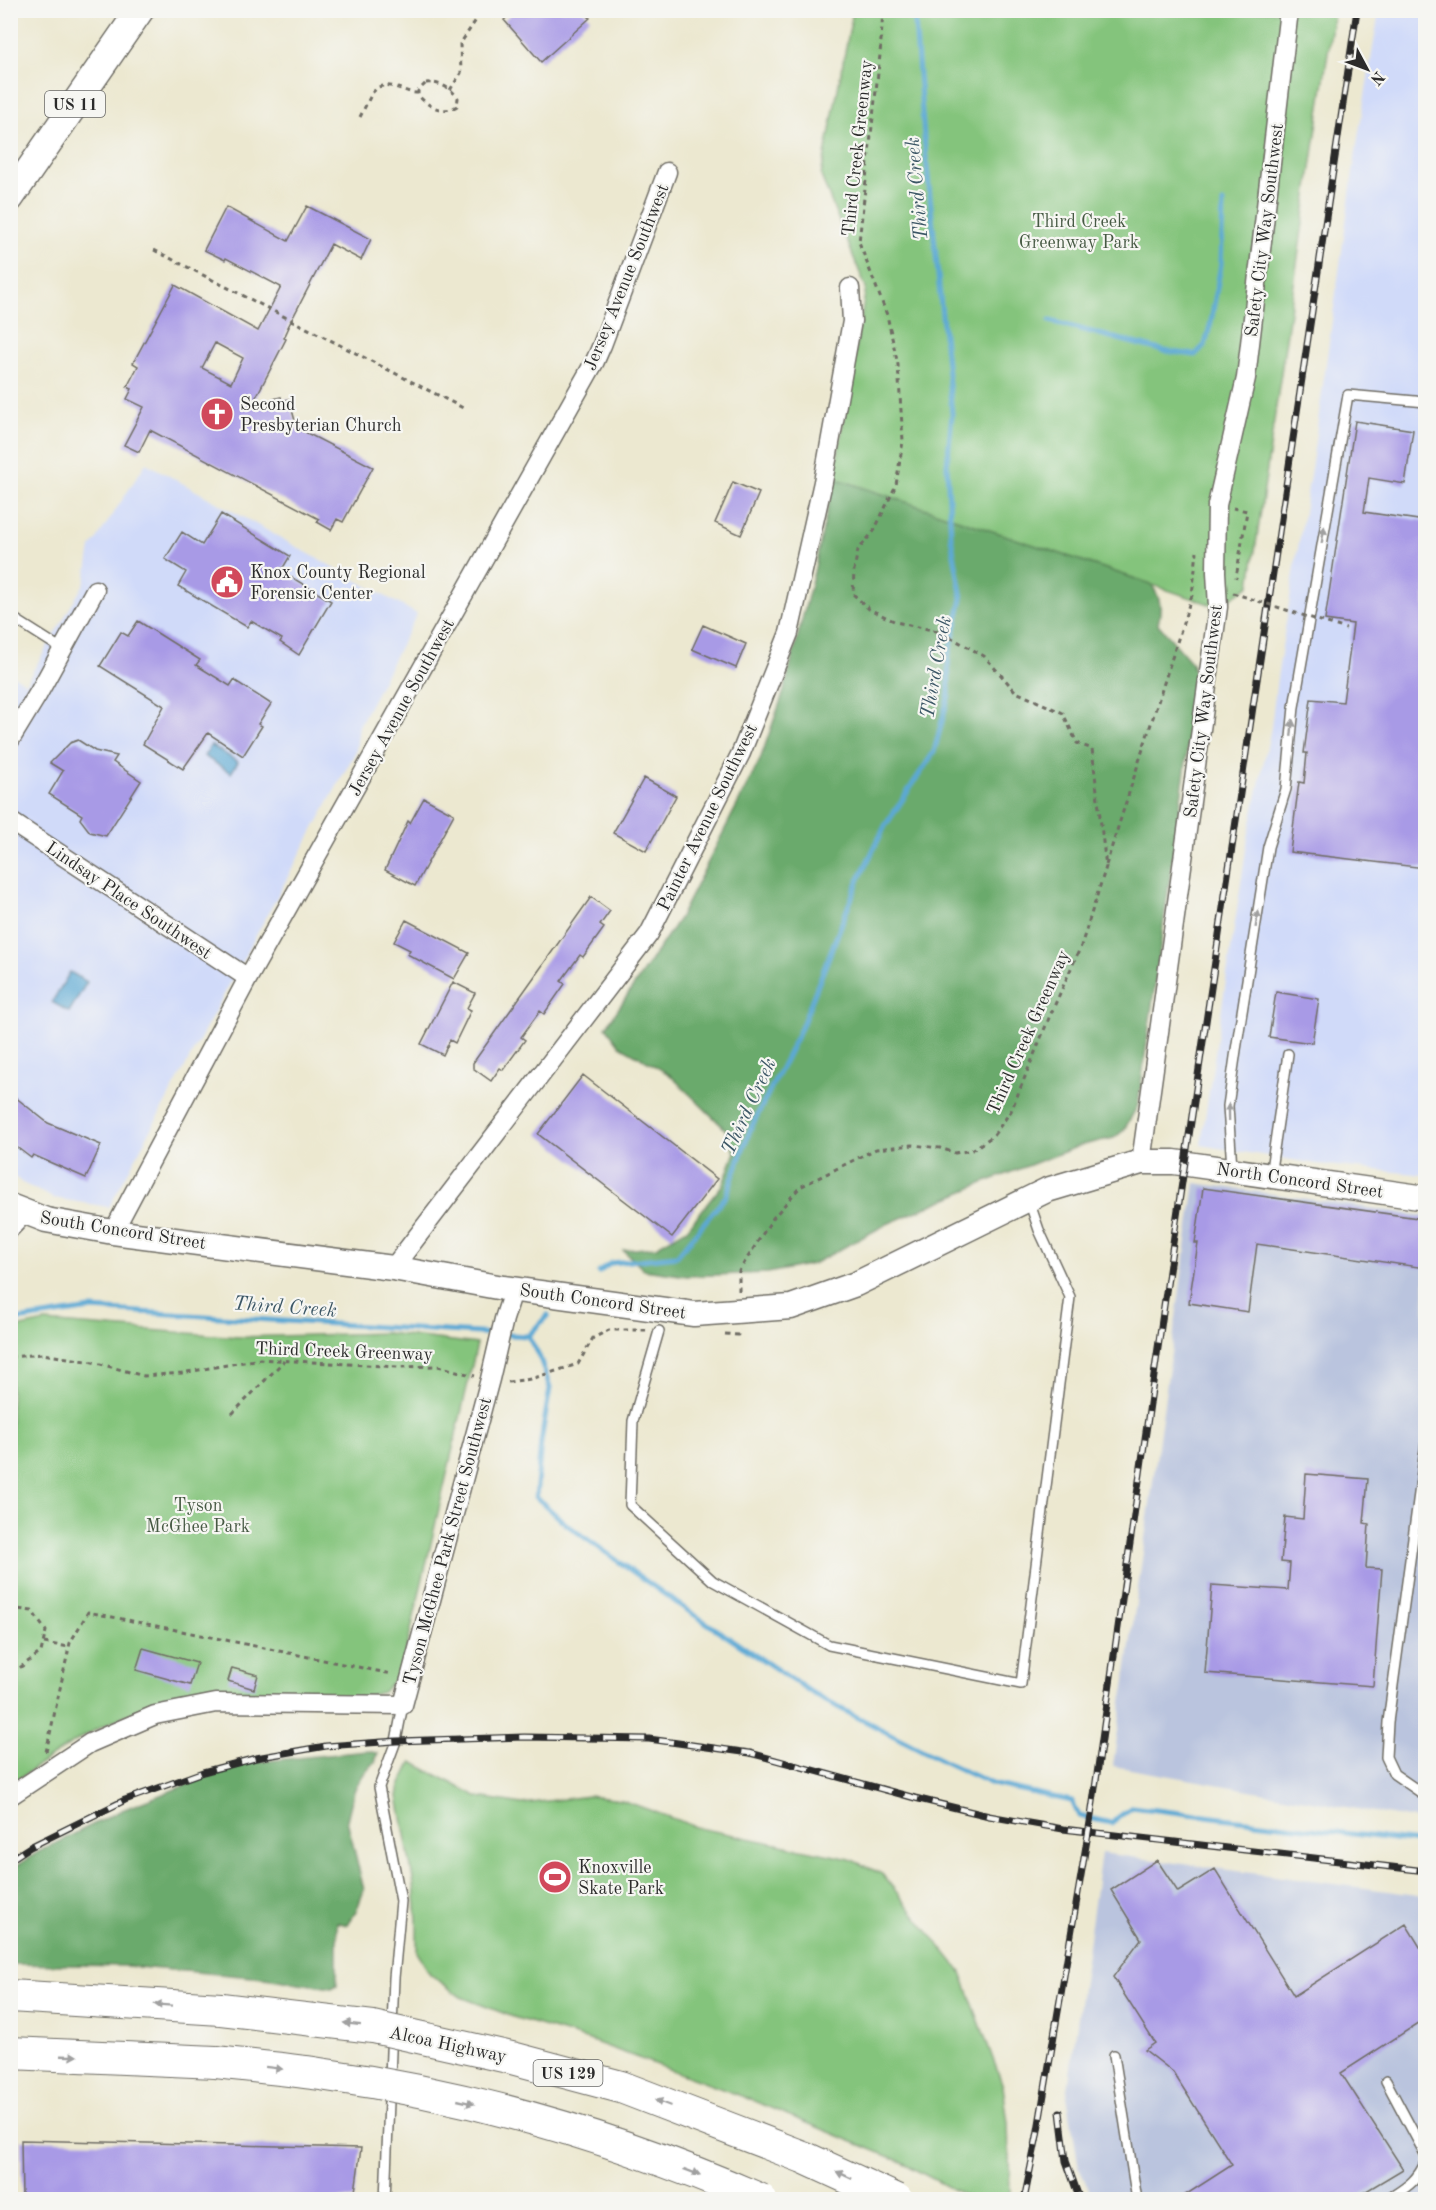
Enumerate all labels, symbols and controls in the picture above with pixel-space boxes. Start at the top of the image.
north arrow [1337,39,1397,99]
street label: Third Creek Greenway [840,58,876,237]
text: N [1366,68,1387,88]
road number: US 11 [45,91,105,117]
street label: Safety City Way Southwest [1243,122,1287,338]
water label: Third Creek [903,136,932,241]
street label: Jersey Avenue Southwest [581,181,673,373]
park label: Third Creek Greenway Park [1019,213,1139,252]
church icon: Second Presbyterian Church [199,396,235,432]
place label: Second Presbyterian Church [240,396,402,435]
one-way arrow [1319,526,1328,545]
public building icon: Knox County Regional Forensic Center [209,564,245,600]
place label: Knox County Regional Forensic Center [250,564,426,603]
street label: Safety City Way Southwest [1182,603,1226,819]
water label: Third Creek [918,614,956,720]
street label: Jersey Avenue Southwest [346,616,458,799]
one-way arrow [1287,718,1297,737]
street label: Painter Avenue Southwest [655,721,761,914]
street label: Lindsay Place Southwest [42,839,215,963]
one-way arrow [1252,909,1261,928]
street label: Third Creek Greenway [985,947,1073,1117]
water label: Third Creek [719,1055,781,1158]
one-way arrow [1224,1102,1234,1121]
street label: North Concord Street [1215,1160,1384,1202]
street label: South Concord Street [39,1209,207,1253]
street label: South Concord Street [519,1281,687,1323]
water label: Third Creek [232,1294,337,1322]
street label: Third Creek Greenway [255,1340,434,1364]
street label: Tyson McGhee Park Street Southwest [401,1395,495,1687]
park label: Tyson McGhee Park [146,1497,250,1536]
sports icon: Knoxville Skate Park [537,1859,573,1895]
place label: Knoxville Skate Park [578,1859,664,1898]
one-way arrow [153,2000,172,2010]
one-way arrow [342,2020,361,2029]
street label: Alcoa Highway [388,2024,509,2066]
one-way arrow [59,2051,78,2061]
road number: US 129 [534,2060,602,2086]
one-way arrow [264,2064,283,2073]
one-way arrow [456,2098,475,2108]
one-way arrow [653,2098,671,2108]
one-way arrow [683,2167,701,2177]
one-way arrow [835,2171,852,2180]

